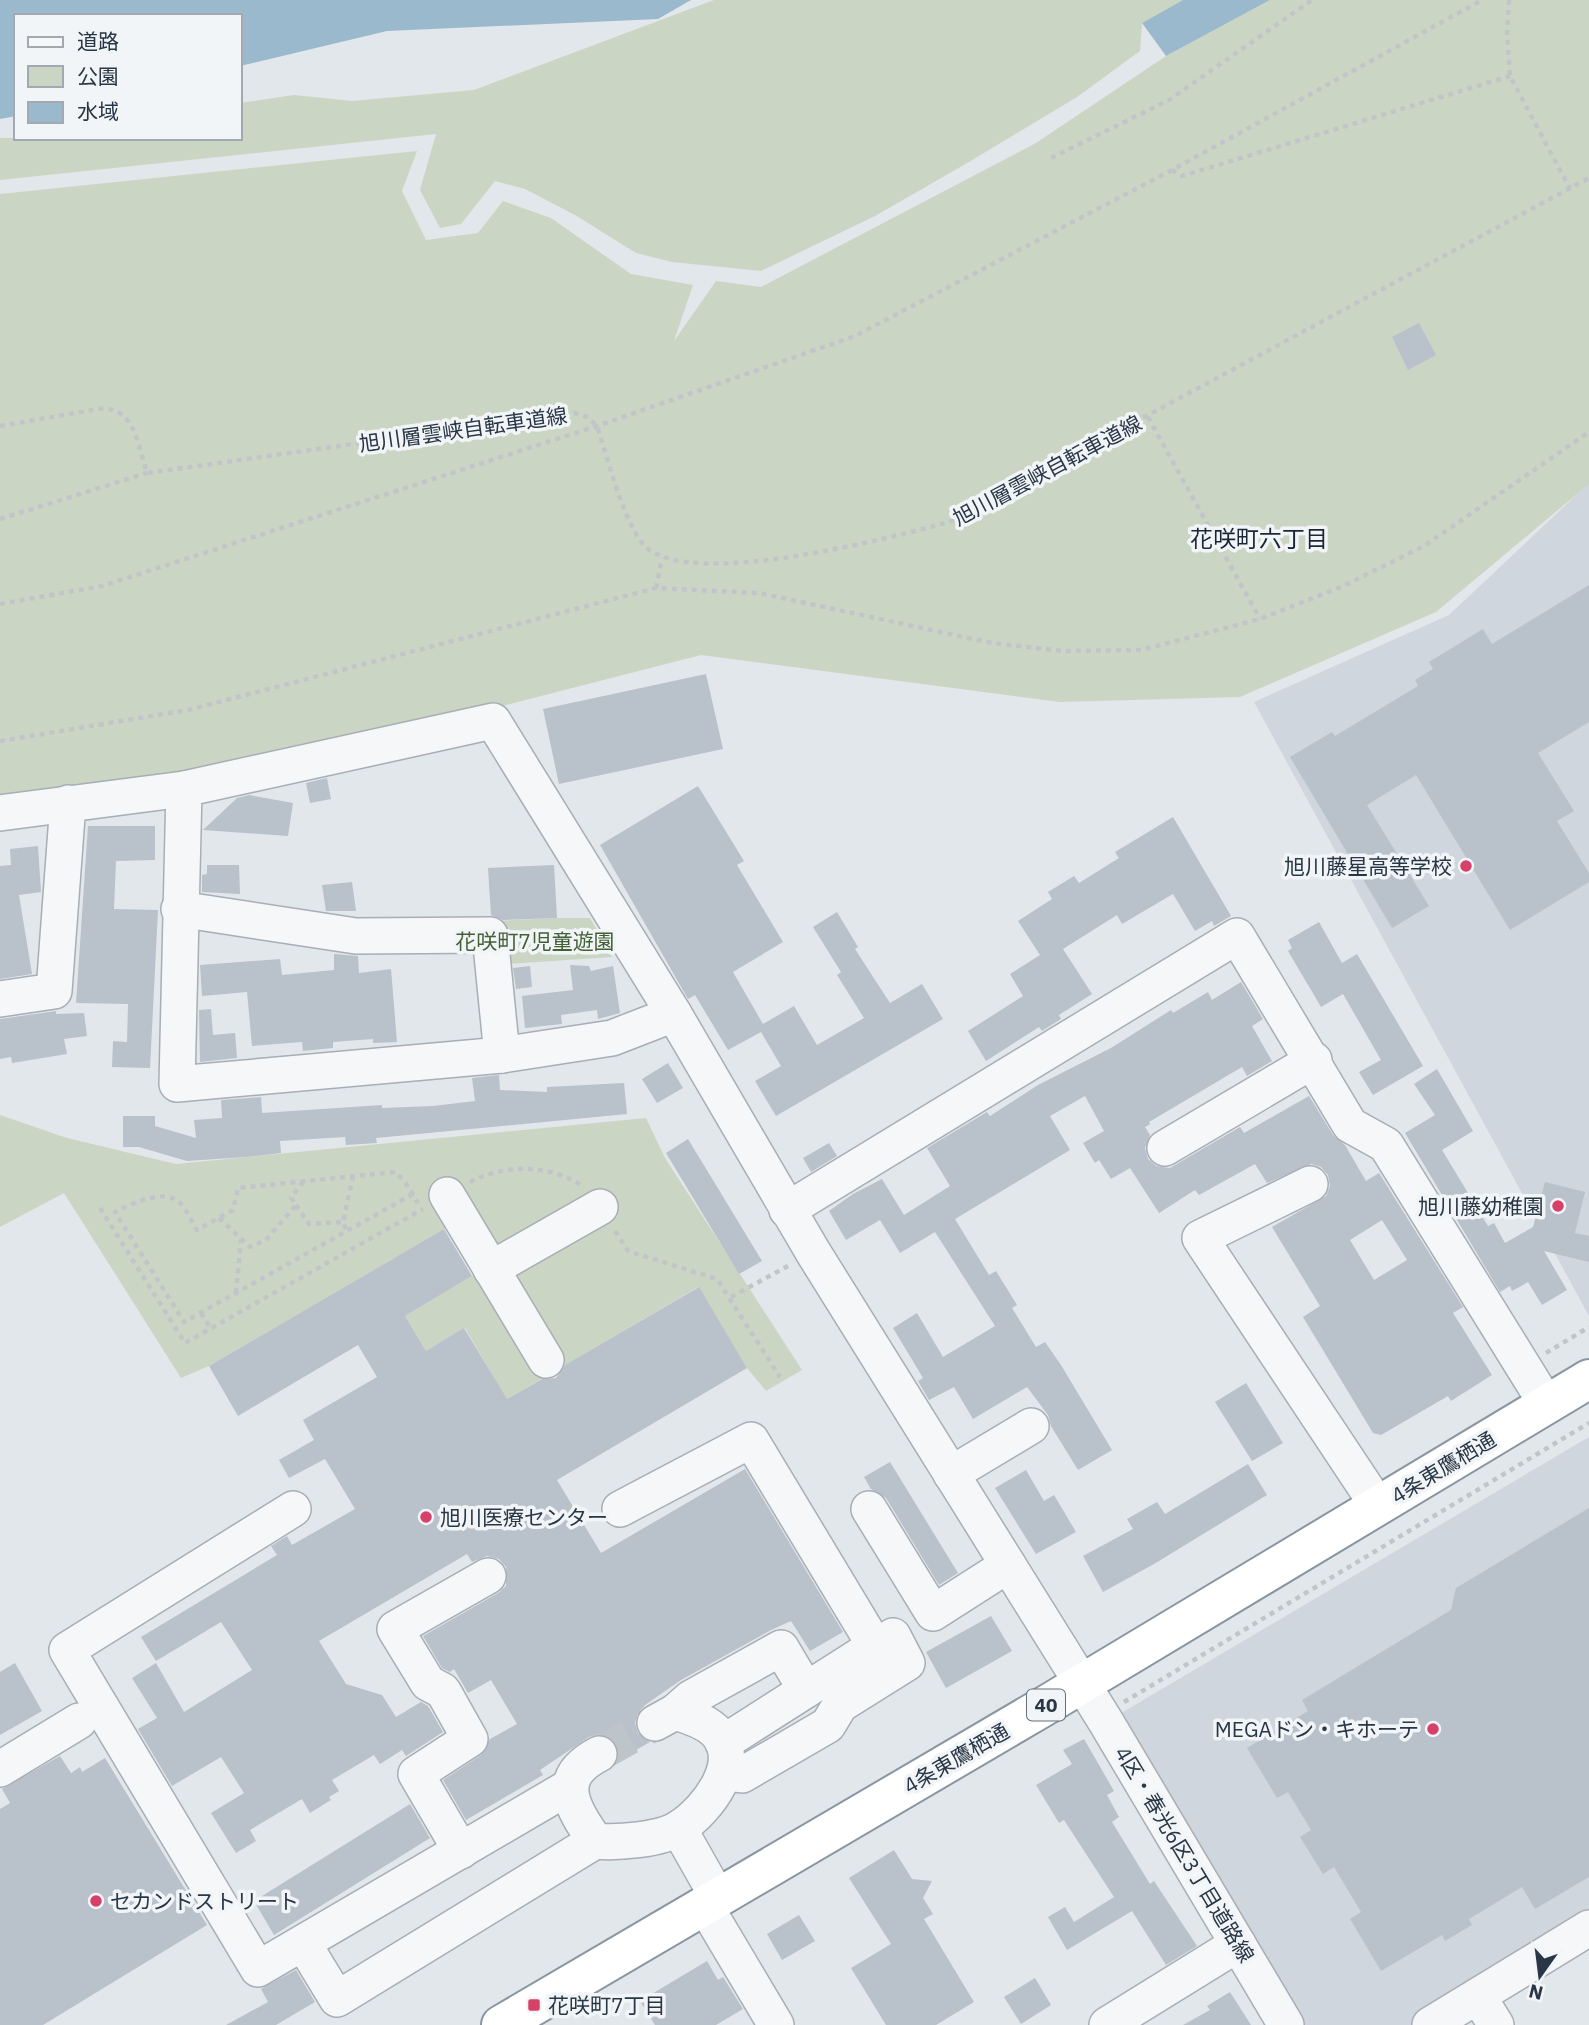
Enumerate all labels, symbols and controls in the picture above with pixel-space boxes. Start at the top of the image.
legend [14,14,242,140]
text: 道路 [77,27,119,55]
text: 公園 [77,62,119,90]
text: 水域 [77,97,119,125]
street label: 旭川層雲峡自転車道線 [357,401,569,457]
street label: 旭川層雲峡自転車道線 [948,408,1146,532]
district label: 花咲町六丁目 [1190,523,1328,553]
place label: 旭川藤星高等学校 [1284,852,1452,880]
marker: 旭川藤星高等学校 [1458,858,1474,874]
park label: 花咲町7児童遊園 [455,927,615,955]
place label: 旭川藤幼稚園 [1418,1192,1544,1220]
marker: 旭川藤幼稚園 [1550,1198,1566,1214]
street label: 4条東鷹栖通 [1385,1425,1501,1509]
place label: 旭川医療センター [440,1503,608,1531]
marker: 旭川医療センター [418,1509,434,1525]
road number: 40 [1027,1690,1065,1721]
place label: MEGAドン・キホーテ [1215,1715,1419,1743]
street label: 4条東鷹栖通 [898,1716,1014,1800]
marker: MEGAドン・キホーテ [1425,1721,1441,1737]
street label: 4区・春光6区3丁目道路線 [1109,1741,1261,1967]
place label: セカンドストリート [110,1887,299,1915]
marker: セカンドストリート [88,1893,104,1909]
north arrow [1505,1941,1575,2011]
text: N [1526,1979,1545,2006]
place label: 花咲町7丁目 [548,1991,666,2019]
marker: 花咲町7丁目 [526,1997,542,2013]

